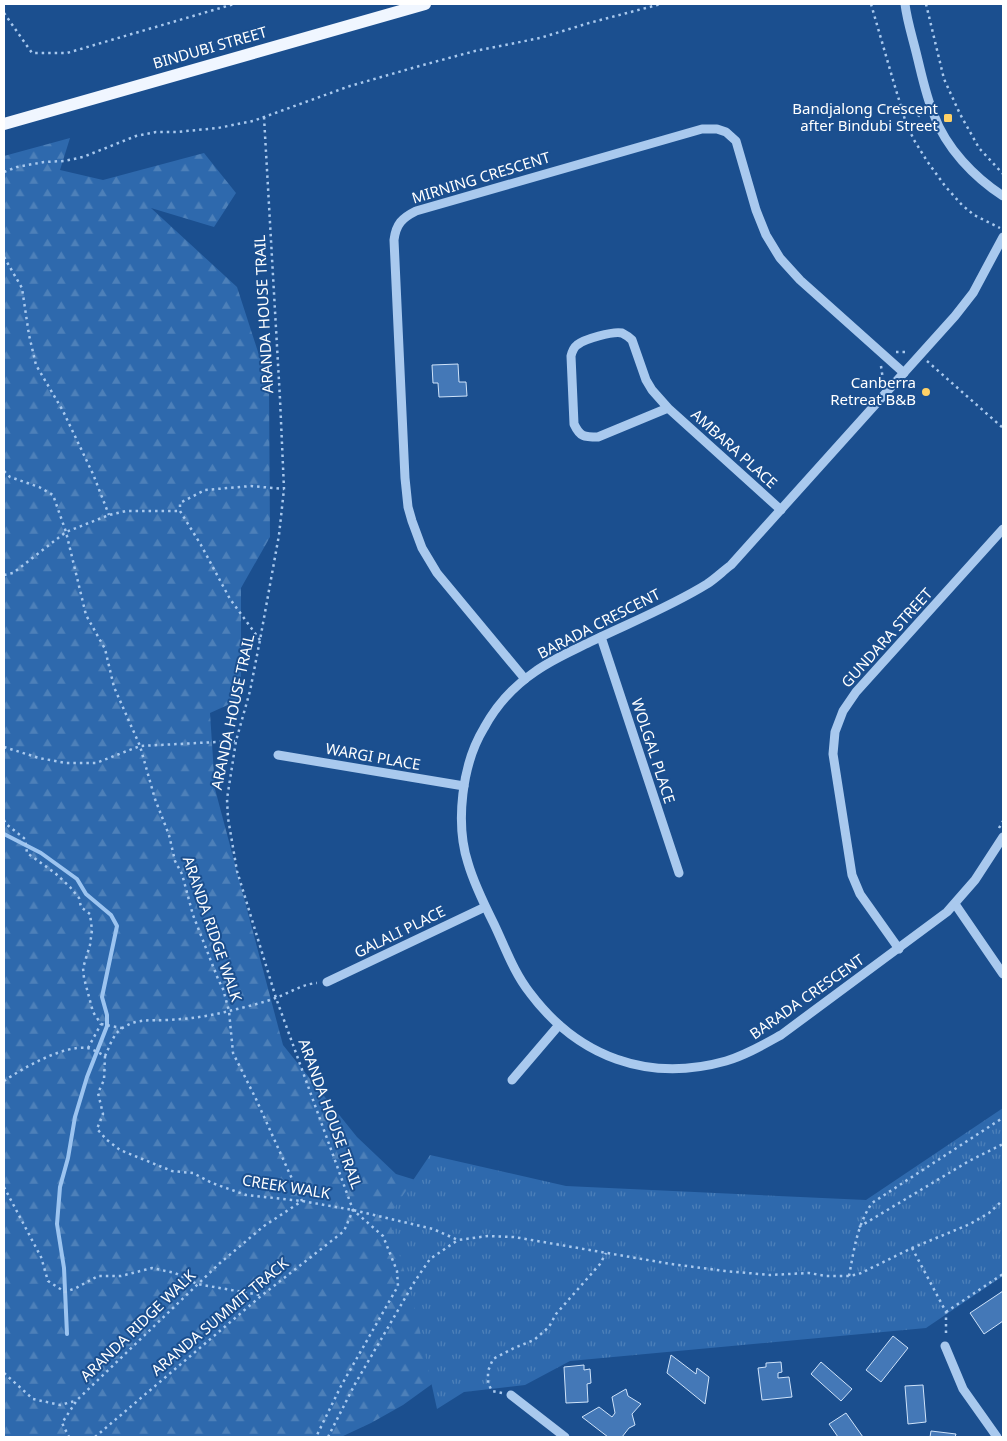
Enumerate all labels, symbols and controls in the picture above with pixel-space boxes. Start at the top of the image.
street label: BINDUBI STREET [150,21,270,73]
place label: Bandjalong Crescent after Bindubi Street [792,98,939,135]
marker: Bandjalong Crescent after Bindubi Street [942,112,954,124]
street label: MIRNING CRESCENT [409,146,553,208]
street label: ARANDA HOUSE TRAIL [249,234,277,394]
place label: Canberra Retreat B&B [830,372,916,409]
marker: Canberra Retreat B&B [920,386,932,398]
street label: AMBARA PLACE [687,404,782,492]
street label: BARADA CRESCENT [534,583,664,663]
street label: GUNDARA STREET [836,583,937,691]
street label: ARANDA HOUSE TRAIL [206,632,258,791]
street label: WOLGAL PLACE [628,696,680,806]
street label: WARGI PLACE [324,738,422,774]
street label: ARANDA RIDGE WALK [179,853,247,1005]
street label: GALALI PLACE [351,900,448,962]
street label: BARADA CRESCENT [745,949,868,1043]
street label: ARANDA HOUSE TRAIL [294,1036,367,1192]
street label: CREEK WALK [241,1169,332,1203]
street label: ARANDA SUMMIT TRACK [146,1252,293,1380]
street label: ARANDA RIDGE WALK [75,1265,200,1385]

